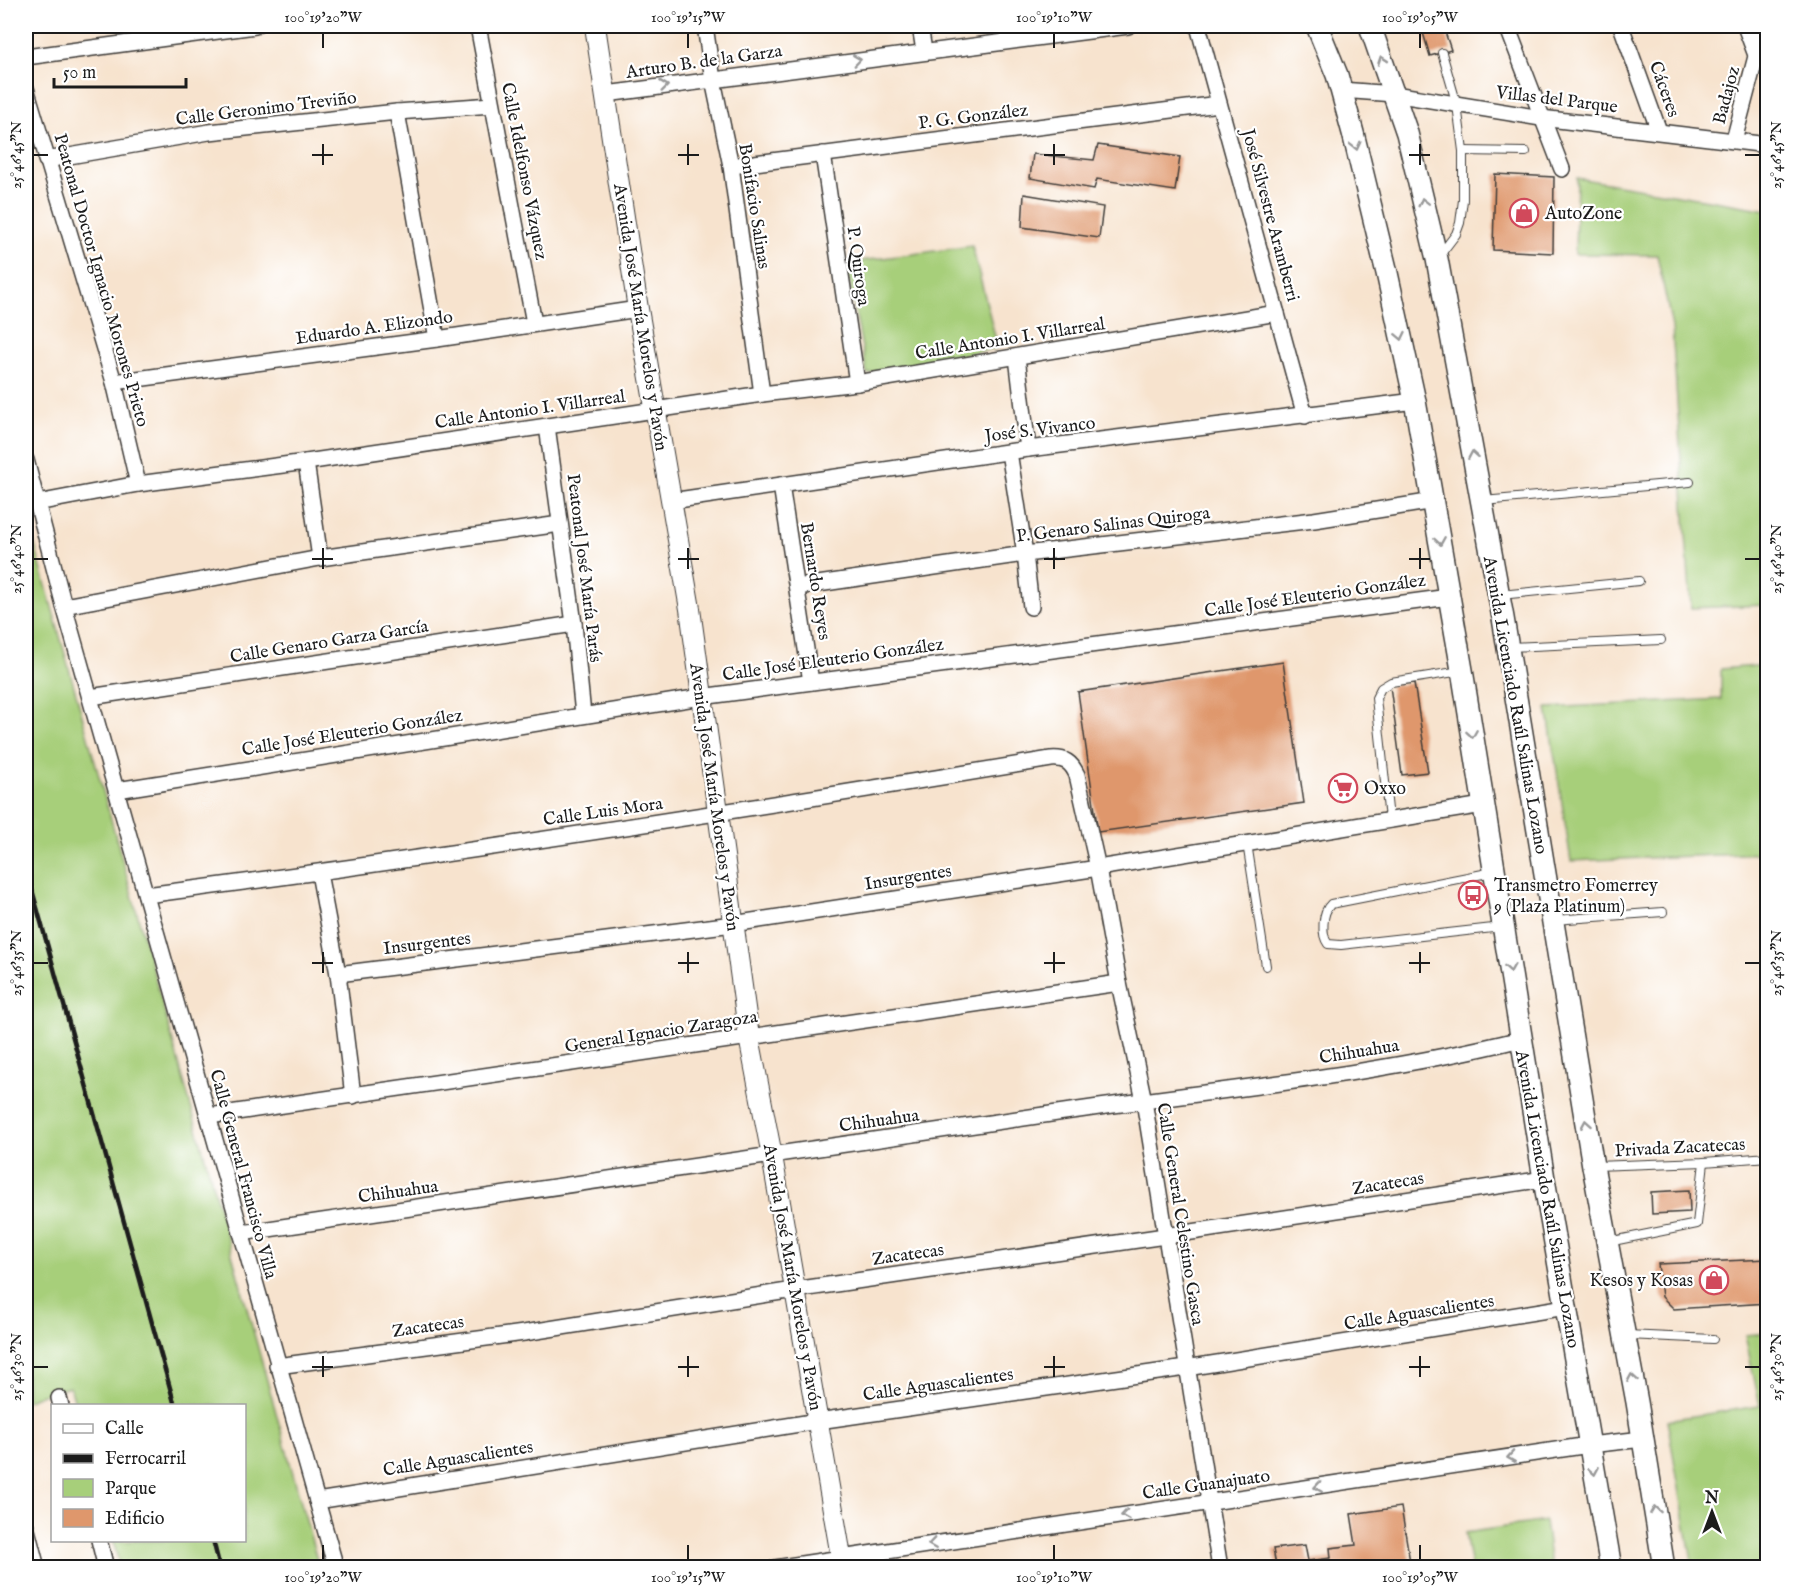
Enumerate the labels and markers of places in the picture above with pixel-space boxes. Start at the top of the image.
shop icon: AutoZone [1508,197,1540,229]
place label: AutoZone [1544,203,1622,226]
supermarket icon: Oxxo [1327,772,1359,804]
place label: Oxxo [1364,778,1406,801]
place label: Transmetro Fomerrey 9 (Plaza Platinum) [1493,875,1658,919]
bus stop icon: Transmetro Fomerrey 9 (Plaza Platinum) [1457,879,1489,911]
shop icon: Kesos y Kosas [1698,1264,1730,1296]
place label: Kesos y Kosas [1590,1270,1693,1293]

